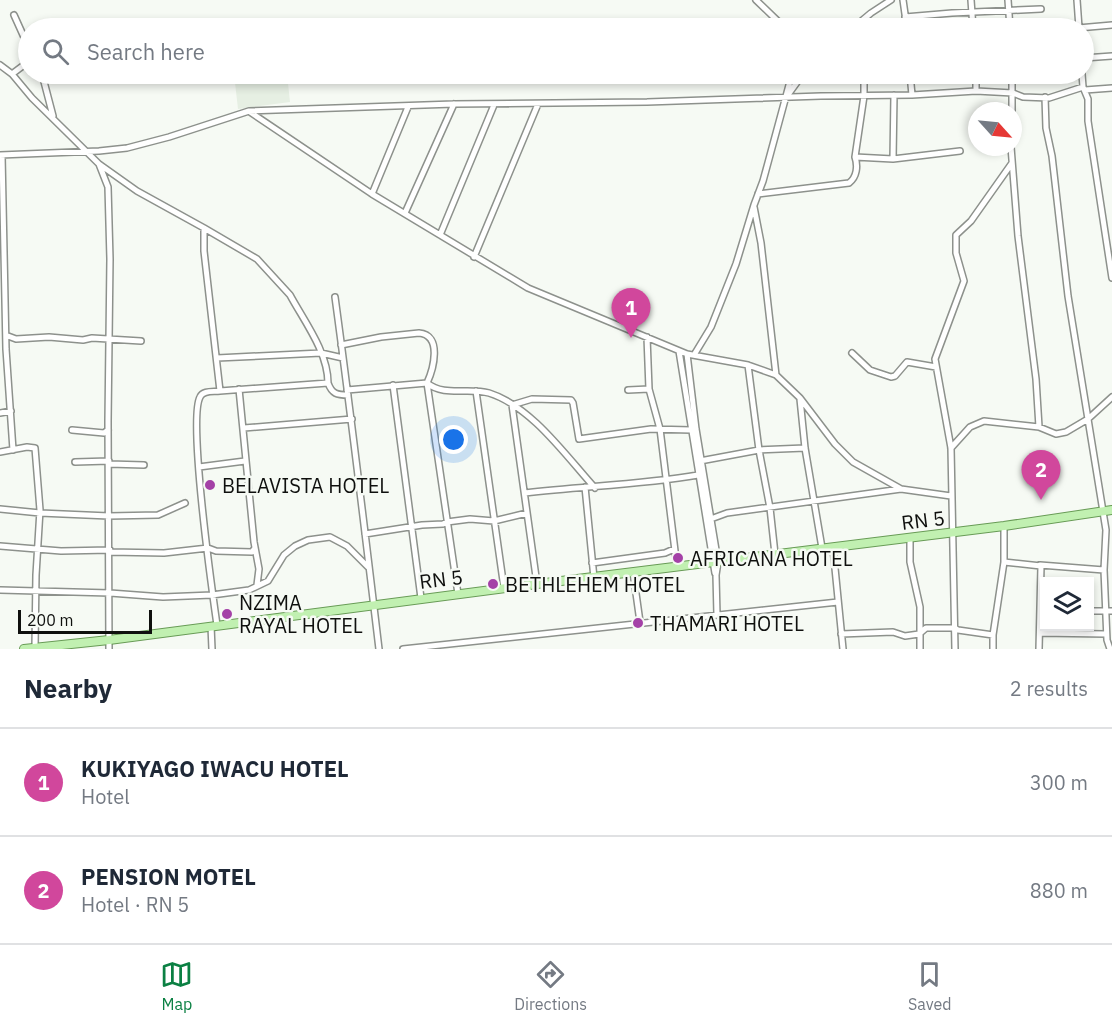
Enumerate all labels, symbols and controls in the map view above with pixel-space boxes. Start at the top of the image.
search box [18,18,1094,84]
icon: search [39,35,72,68]
text: Search here [87,37,205,66]
north arrow [968,102,1022,156]
pin: 1 [612,288,650,338]
your location [439,425,468,454]
pin: 2 [1022,450,1060,500]
place label: BELAVISTA HOTEL [222,472,389,499]
marker: BELAVISTA HOTEL [203,478,217,492]
street label: RN 5 [900,504,946,536]
place label: AFRICANA HOTEL [690,545,853,572]
marker: AFRICANA HOTEL [671,551,685,565]
street label: RN 5 [418,563,464,595]
place label: BETHLEHEM HOTEL [505,571,685,598]
marker: BETHLEHEM HOTEL [486,577,500,591]
map controls [1040,577,1094,631]
button: layers [1040,577,1094,631]
place label: NZIMA RAYAL HOTEL [239,589,363,639]
scale bar [18,607,152,634]
marker: NZIMA RAYAL HOTEL [220,607,234,621]
text: 200 m [27,610,74,630]
place label: THAMARI HOTEL [650,610,804,637]
marker: THAMARI HOTEL [631,616,645,630]
text: Nearby [24,671,112,705]
text: 2 results [1010,675,1088,702]
text: KUKIYAGO IWACU HOTEL [81,754,349,783]
text: 1 [38,769,50,796]
text: 300 m [1030,769,1088,796]
text: Hotel [81,783,130,810]
text: PENSION MOTEL [81,862,256,891]
text: 2 [38,877,50,904]
text: 880 m [1030,877,1088,904]
text: Hotel · RN 5 [81,891,189,918]
tab: Map [160,958,193,1014]
tab: Directions [514,958,587,1014]
tab: Saved [908,958,952,1014]

